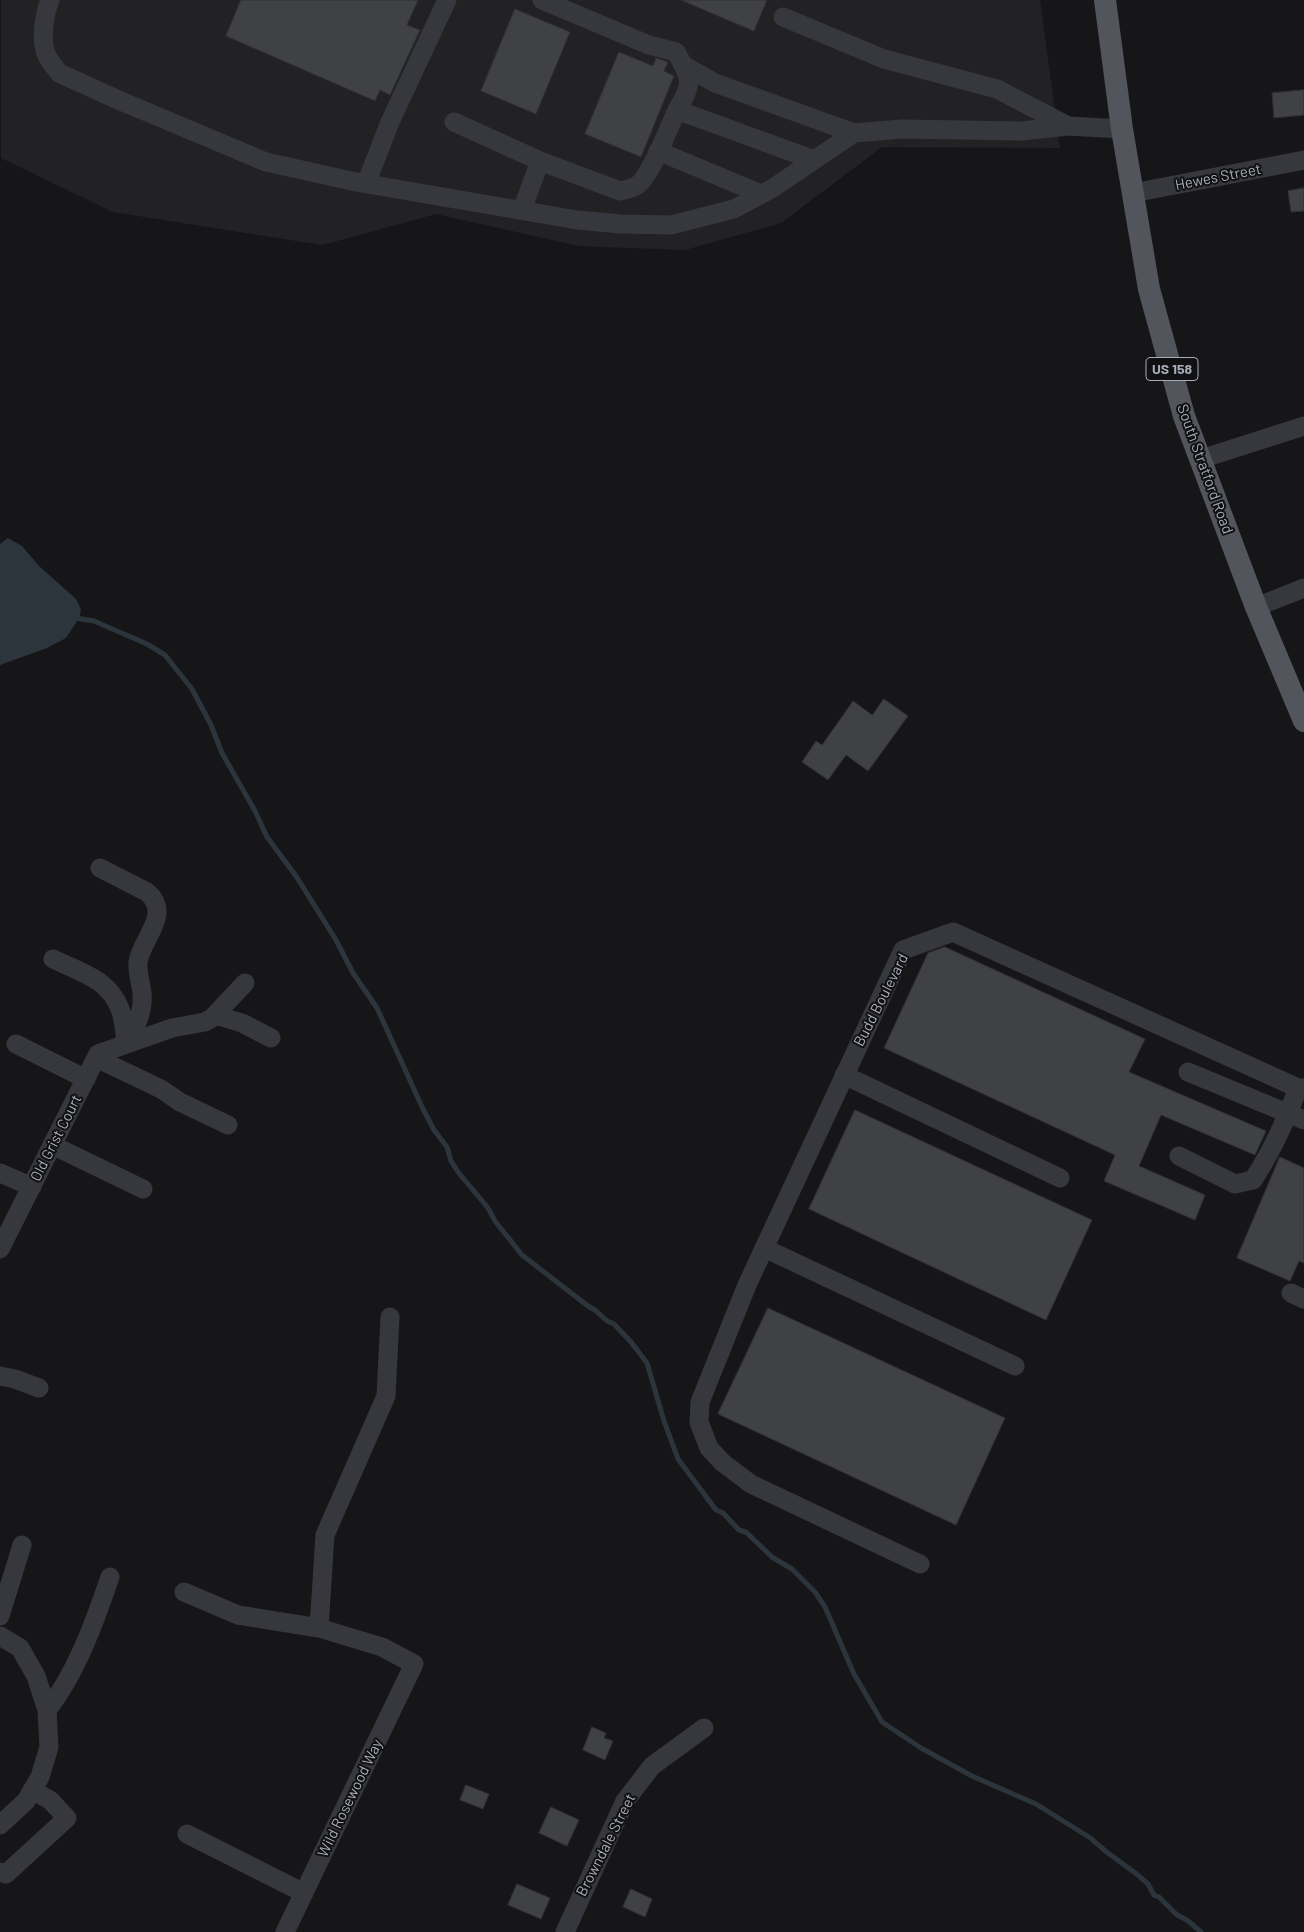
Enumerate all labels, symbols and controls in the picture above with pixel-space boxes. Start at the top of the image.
street label: Hewes Street [1173,160,1263,194]
road number: US 158 [1146,358,1198,380]
street label: South Stratford Road [1173,402,1237,536]
street label: Budd Boulevard [850,951,912,1049]
street label: Old Grist Court [27,1092,85,1184]
street label: Wild Rosewood Way [314,1736,386,1860]
street label: Browndale Street [572,1791,640,1899]

